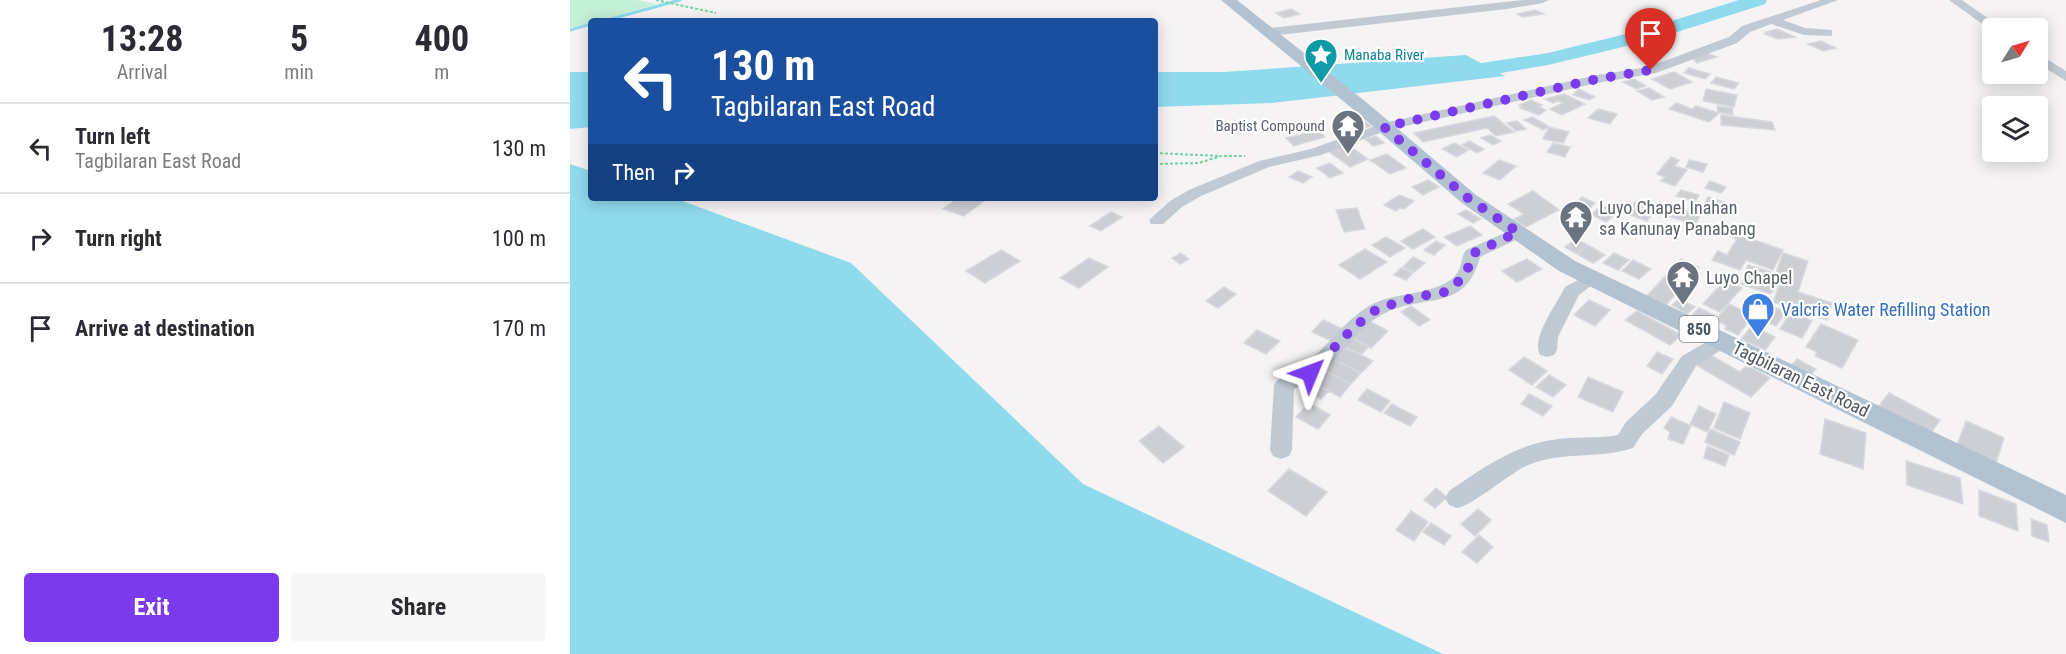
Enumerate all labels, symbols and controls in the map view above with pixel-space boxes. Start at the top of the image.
pin [1625,8,1676,70]
icon: arrive [1634,17,1667,50]
text: 13:28 [101,18,183,60]
text: 5 [290,18,308,60]
text: 400 [415,18,469,60]
north arrow [1982,18,2048,84]
map controls [1982,18,2048,162]
place icon: Manaba River [1303,37,1339,84]
text: 130 m [711,41,816,90]
icon: left [612,42,690,120]
place label: Manaba River [1344,46,1425,64]
text: Arrival [117,60,168,84]
text: min [284,60,314,84]
text: m [434,60,449,84]
text: Tagbilaran East Road [711,91,935,123]
button: layers [1982,96,2048,162]
temple icon: Baptist Compound [1330,108,1366,155]
place label: Baptist Compound [1215,117,1325,135]
text: Turn left [75,124,150,149]
icon: left [24,132,57,165]
text: 130 m [492,136,546,161]
text: Tagbilaran East Road [75,149,241,173]
icon: right [667,156,700,189]
text: Then [612,160,655,185]
place label: Luyo Chapel Inahan sa Kanunay Panabang [1599,197,1756,239]
temple icon: Luyo Chapel Inahan sa Kanunay Panabang [1558,199,1594,246]
icon: right [24,222,57,255]
text: Turn right [75,226,162,251]
text: 100 m [492,226,546,251]
temple icon: Luyo Chapel [1665,259,1701,306]
place label: Luyo Chapel [1706,267,1792,288]
shop icon: Valcris Water Refilling Station [1740,291,1776,338]
place label: Valcris Water Refilling Station [1781,299,1991,320]
icon: arrive [24,312,57,345]
text: Arrive at destination [75,316,255,341]
text: 170 m [492,316,546,341]
road number: 850 [1680,316,1718,342]
street label: Tagbilaran East Road [1729,337,1873,421]
position arrow [1278,341,1342,405]
button: Exit [24,573,279,642]
button: Share [291,573,546,642]

